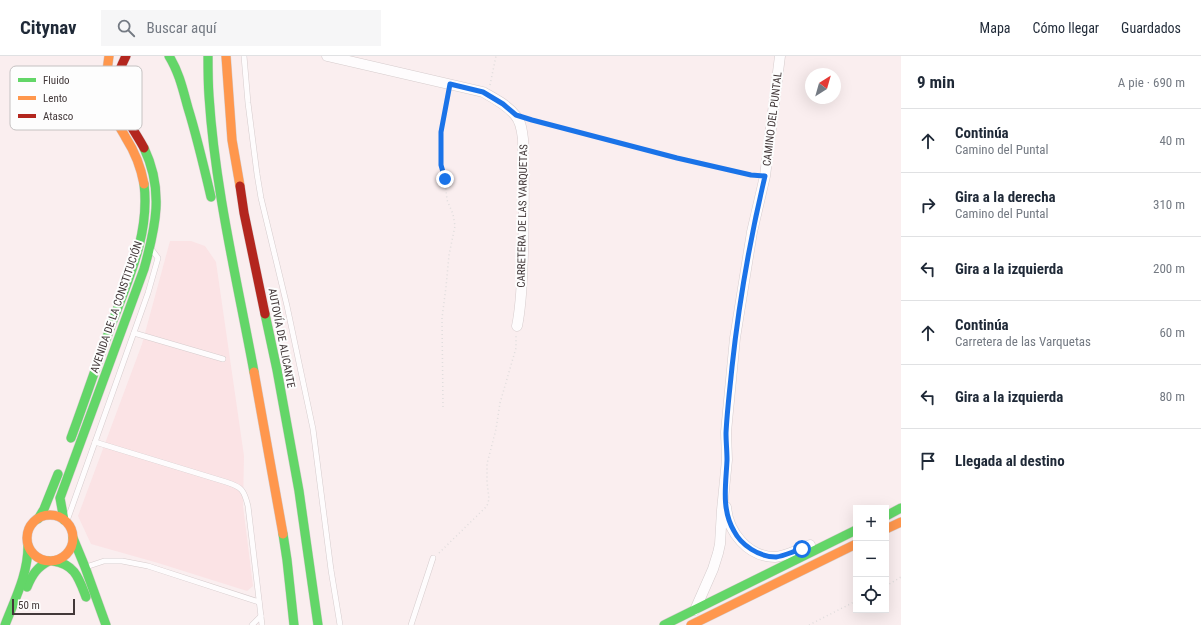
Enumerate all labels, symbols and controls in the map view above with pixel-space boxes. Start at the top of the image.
search box [101,10,381,46]
text: Citynav [20,16,77,39]
icon: search [115,17,137,39]
text: Buscar aquí [147,19,216,37]
text: Mapa [980,20,1011,36]
text: Cómo llegar [1033,20,1099,36]
text: Guardados [1121,20,1181,36]
legend [10,66,142,130]
north arrow [805,68,841,104]
street label: CAMINO DEL PUNTAL [760,71,785,167]
text: 9 min [917,72,955,92]
text: Fluido [43,74,70,87]
text: A pie · 690 m [1118,75,1185,90]
text: Lento [43,92,68,105]
text: Atasco [43,110,74,123]
text: Continúa [955,124,1009,142]
icon: ahead [917,130,939,152]
text: 40 m [1159,133,1185,148]
text: Camino del Puntal [955,142,1049,157]
street label: CARRETERA DE LAS VARQUETAS [515,144,530,288]
route end [436,170,454,188]
text: Gira a la derecha [955,188,1056,206]
icon: right [917,194,939,216]
text: 310 m [1153,197,1185,212]
text: Camino del Puntal [955,206,1049,221]
street label: AVENIDA DE LA CONSTITUCIÓN [88,240,145,375]
icon: left [917,258,939,280]
text: Gira a la izquierda [955,260,1063,278]
text: 200 m [1153,261,1185,276]
street label: AUTOVÍA DE ALICANTE [265,287,298,390]
text: Continúa [955,316,1009,334]
icon: ahead [917,322,939,344]
text: 60 m [1159,325,1185,340]
text: Carretera de las Varquetas [955,334,1091,349]
icon: left [917,386,939,408]
text: Gira a la izquierda [955,388,1063,406]
text: 80 m [1159,389,1185,404]
icon: arrive [917,450,939,472]
text: Llegada al destino [955,452,1065,470]
map controls [853,505,889,613]
button: + [853,505,889,541]
route start [793,540,811,558]
button: − [853,541,889,577]
button: locate [853,577,889,613]
scale bar [12,597,75,616]
text: 50 m [18,599,40,612]

